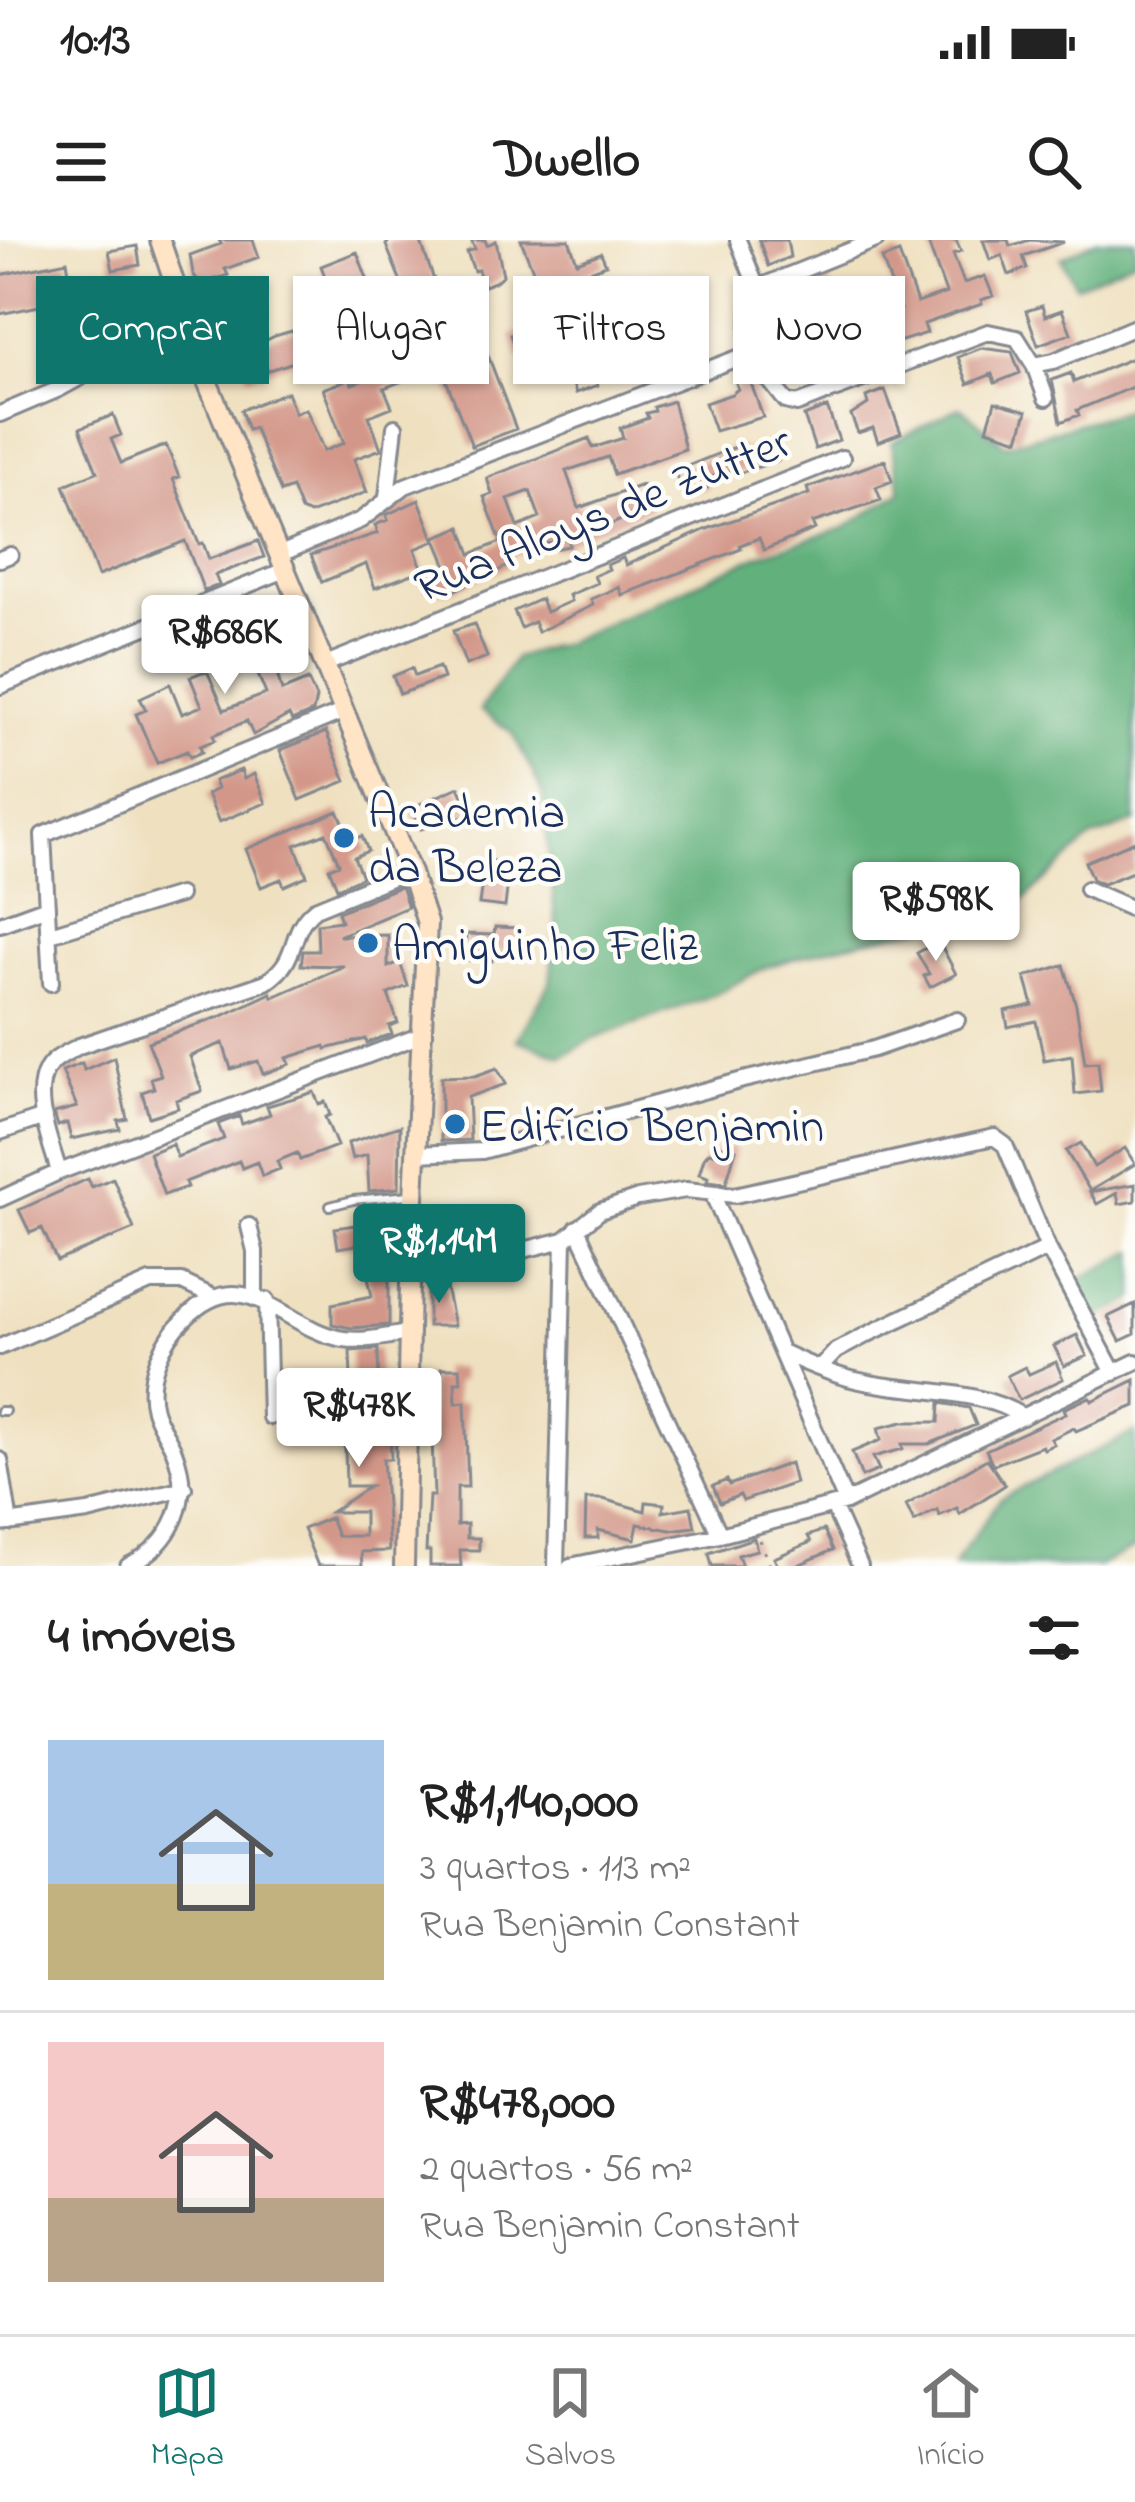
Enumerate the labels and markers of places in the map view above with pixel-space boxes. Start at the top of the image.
pin: R$686K [127,595,323,697]
place label: Academia da Beleza [368,780,565,905]
marker: Academia da Beleza [331,825,357,851]
pin: R$598K [838,862,1034,964]
place label: Amiguinho Feliz [392,913,699,984]
marker: Amiguinho Feliz [355,930,381,956]
place label: Edifício Benjamin [479,1094,824,1164]
marker: Edifício Benjamin [442,1111,468,1137]
pin: R$1.14M [328,1204,550,1306]
pin: R$478K [261,1368,457,1470]

